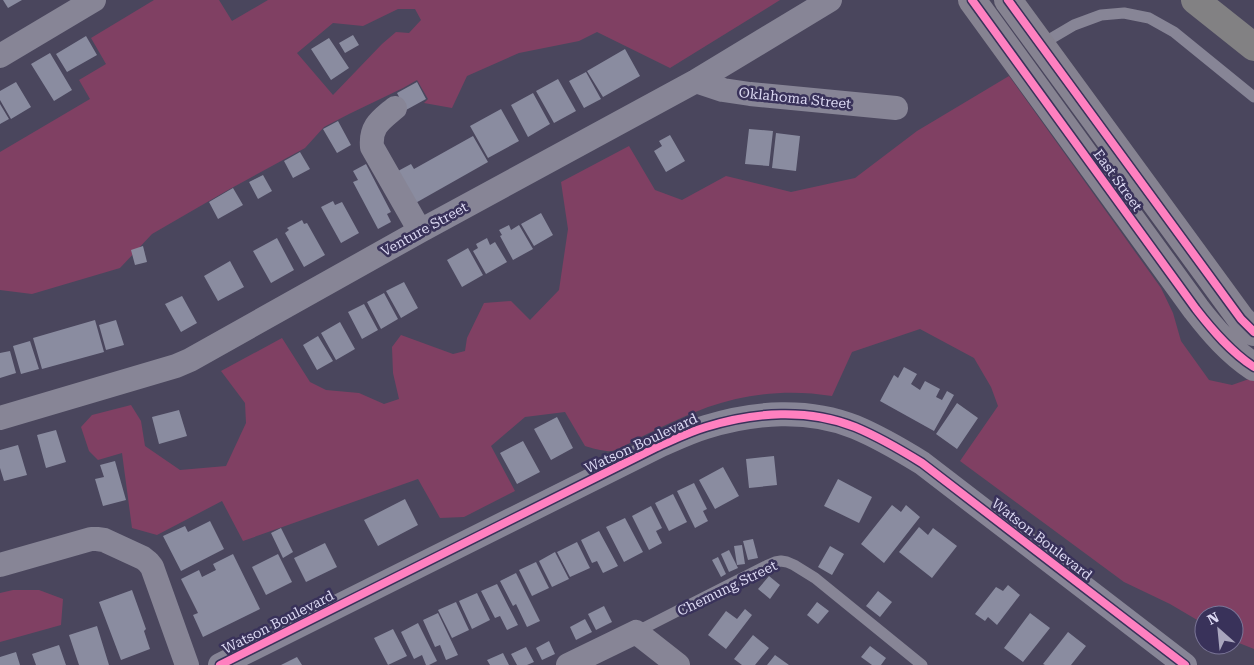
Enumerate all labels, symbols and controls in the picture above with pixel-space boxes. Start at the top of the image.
street label: Oklahoma Street [738,84,852,112]
street label: East Street [1090,146,1146,214]
street label: Venture Street [378,199,470,259]
street label: Watson Boulevard [582,410,700,476]
street label: Watson Boulevard [989,495,1095,583]
street label: Chemung Street [675,557,779,619]
street label: Watson Boulevard [220,587,336,657]
north arrow [1194,605,1244,655]
text: N [1205,609,1222,628]

